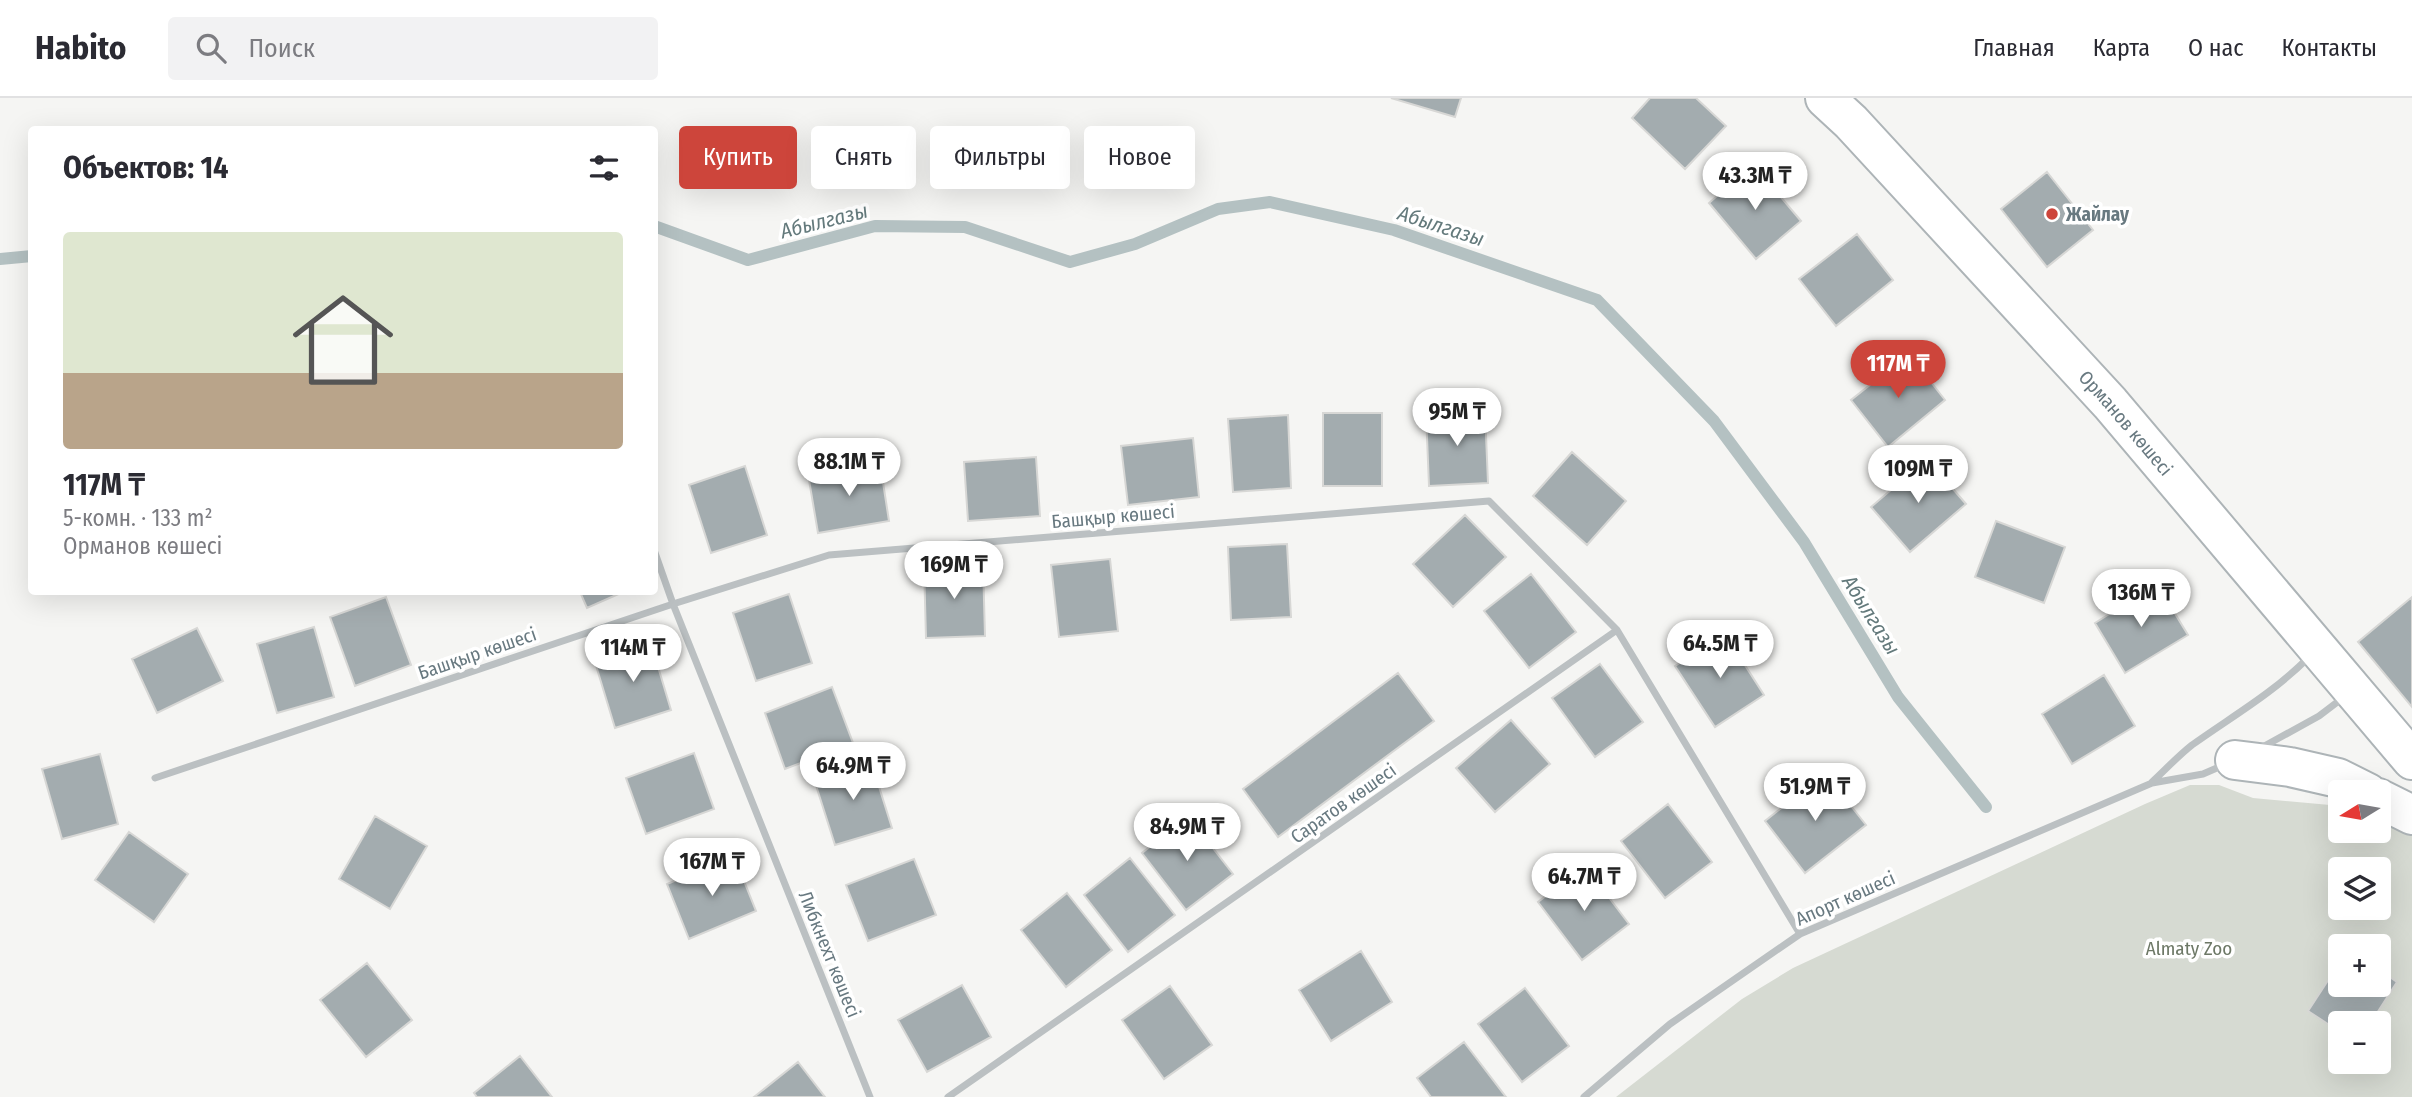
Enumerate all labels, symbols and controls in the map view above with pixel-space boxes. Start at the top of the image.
search box [168,17,658,80]
text: Habito [35,28,126,68]
icon: search [192,29,230,67]
text: Поиск [248,33,315,64]
text: Главная [1973,34,2055,62]
text: Карта [2093,34,2150,62]
text: О нас [2188,34,2243,62]
text: Контакты [2281,34,2377,62]
chip: Купить [679,126,797,189]
chip: Снять [811,126,916,189]
chip: Фильтры [930,126,1070,189]
chip: Новое [1084,126,1195,189]
icon: filters [585,149,623,187]
text: Объектов: 14 [63,150,229,186]
pin: 43.3M ₸ [1690,152,1820,212]
text: 43.3M ₸ [1719,161,1791,189]
water label: Абылгазы [777,198,870,245]
water label: Абылгазы [1394,200,1487,252]
place label: Жайлау [2065,203,2130,226]
marker: Жайлау [2044,206,2060,222]
icon: home [280,277,406,403]
pin: 117M ₸ [1841,341,1955,400]
text: 117M ₸ [1867,349,1929,377]
street label: Орманов көшесі [2074,366,2177,480]
pin: 95M ₸ [1408,388,1506,448]
text: 95M ₸ [1428,397,1486,425]
pin: 88.1M ₸ [784,438,914,498]
pin: 109M ₸ [1861,446,1975,505]
text: 88.1M ₸ [814,447,884,475]
text: 109M ₸ [1884,454,1952,482]
text: 117M ₸ [63,467,145,503]
street label: Башқыр көшесі [1050,500,1176,533]
text: 5-комн. · 133 m² [63,504,213,532]
text: Орманов көшесі [63,532,222,560]
pin: 169M ₸ [897,542,1011,601]
text: 169M ₸ [920,550,988,578]
water label: Абылгазы [1836,569,1906,660]
pin: 136M ₸ [2084,570,2198,629]
text: 136M ₸ [2108,578,2174,606]
pin: 64.5M ₸ [1655,620,1785,680]
street label: Башқыр көшесі [415,622,539,684]
pin: 114M ₸ [576,624,690,684]
text: 64.5M ₸ [1683,629,1757,657]
text: 114M ₸ [601,633,665,661]
pin: 64.9M ₸ [788,742,918,802]
text: 64.9M ₸ [816,751,890,779]
street label: Саратов көшесі [1286,759,1400,848]
pin: 51.9M ₸ [1750,764,1880,823]
text: 51.9M ₸ [1780,772,1850,800]
north arrow [2328,780,2390,844]
map controls [2328,780,2391,1074]
pin: 84.9M ₸ [1122,804,1252,863]
text: 84.9M ₸ [1150,812,1224,840]
pin: 167M ₸ [655,838,769,898]
text: 167M ₸ [679,847,745,875]
pin: 64.7M ₸ [1519,854,1649,913]
button: layers [2328,857,2391,920]
text: 64.7M ₸ [1548,862,1620,890]
street label: Апорт көшесі [1792,866,1899,931]
street label: Либкнехт көшесі [794,887,865,1021]
button: + [2328,934,2391,997]
park label: Almaty Zoo [2146,937,2232,960]
button: − [2328,1011,2391,1074]

